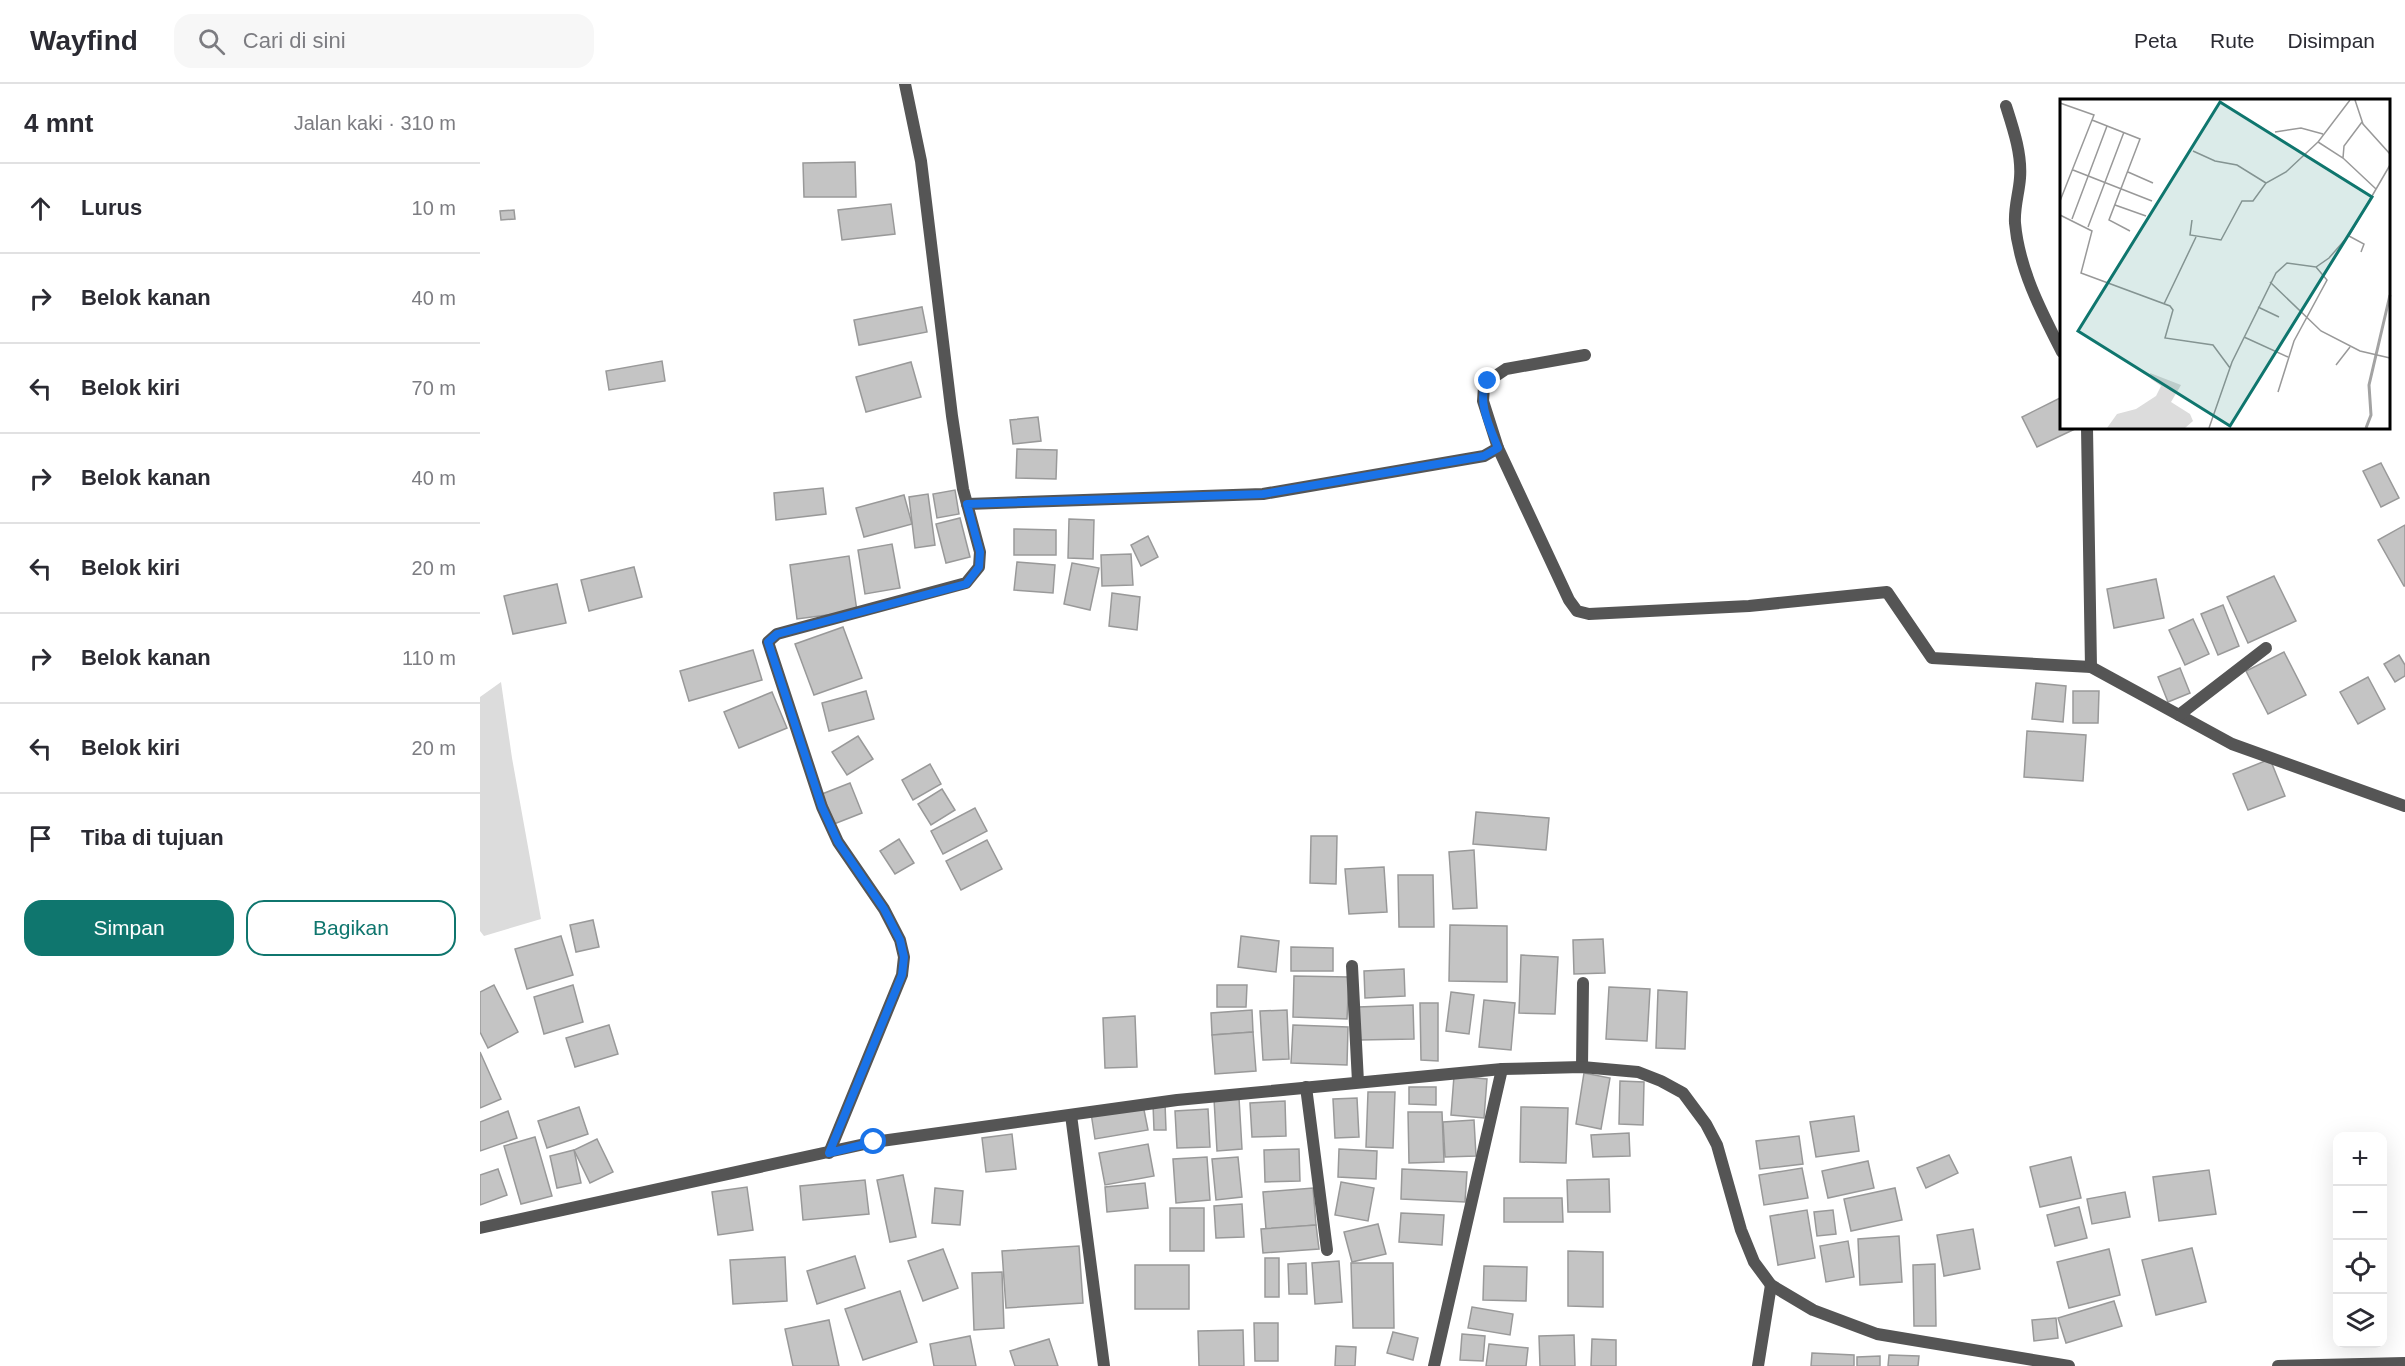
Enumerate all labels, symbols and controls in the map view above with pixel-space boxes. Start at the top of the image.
search box [174,14,594,68]
text: Wayfind [30,25,138,56]
icon: search [195,25,228,58]
text: Cari di sini [243,28,346,53]
text: Peta [2134,29,2177,52]
text: Rute [2210,29,2254,52]
text: Disimpan [2287,29,2375,52]
inset map [2060,99,2390,429]
text: 4 mnt [24,108,93,138]
text: Jalan kaki · 310 m [294,112,456,134]
icon: ahead [24,192,57,225]
text: Lurus [81,195,142,220]
text: 10 m [412,197,456,219]
icon: right [24,282,57,315]
text: Belok kanan [81,285,211,310]
text: 40 m [412,287,456,309]
route end [1474,367,1500,393]
icon: left [24,372,57,405]
text: Belok kiri [81,375,180,400]
text: 70 m [412,377,456,399]
icon: right [24,462,57,495]
text: Belok kanan [81,465,211,490]
text: 40 m [412,467,456,489]
icon: left [24,552,57,585]
text: Belok kiri [81,555,180,580]
text: 20 m [412,557,456,579]
icon: right [24,642,57,675]
text: Belok kanan [81,645,211,670]
text: 110 m [402,647,456,669]
icon: left [24,732,57,765]
text: Belok kiri [81,735,180,760]
text: 20 m [412,737,456,759]
icon: arrive [24,822,57,855]
text: Tiba di tujuan [81,825,224,850]
button: Simpan [24,900,234,956]
button: Bagikan [246,900,456,956]
route start [860,1128,886,1154]
map controls [2333,1132,2387,1348]
button: + [2333,1132,2387,1186]
button: − [2333,1186,2387,1240]
button: locate [2333,1240,2387,1294]
button: layers [2333,1294,2387,1348]

